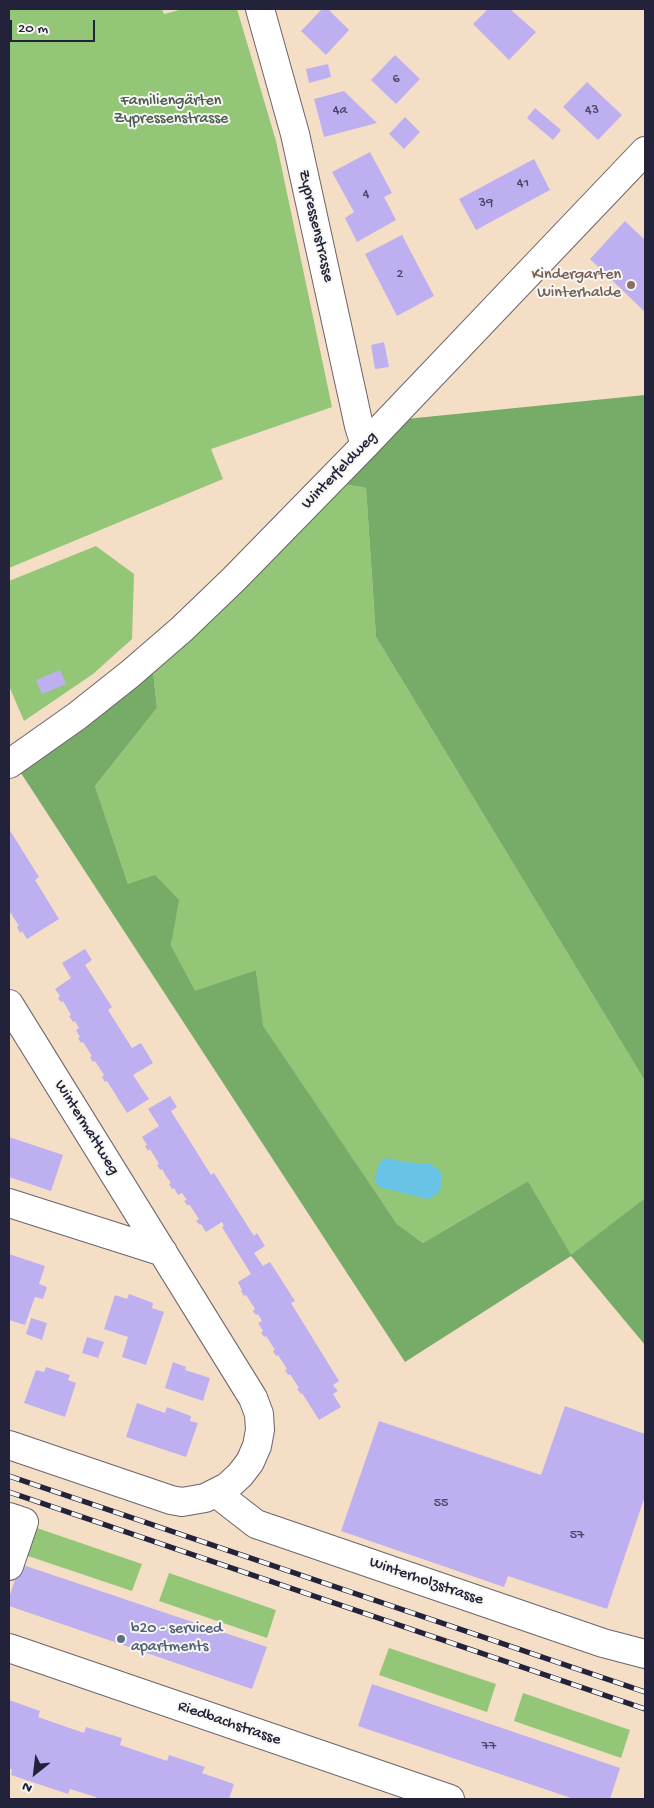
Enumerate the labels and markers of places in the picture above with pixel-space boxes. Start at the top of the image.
place label: Kindergarten Winterhalde [532,266,621,304]
marker: Kindergarten Winterhalde [625,279,637,291]
place label: b20 - serviced apartments [131,1620,222,1658]
marker: b20 - serviced apartments [115,1633,127,1645]

